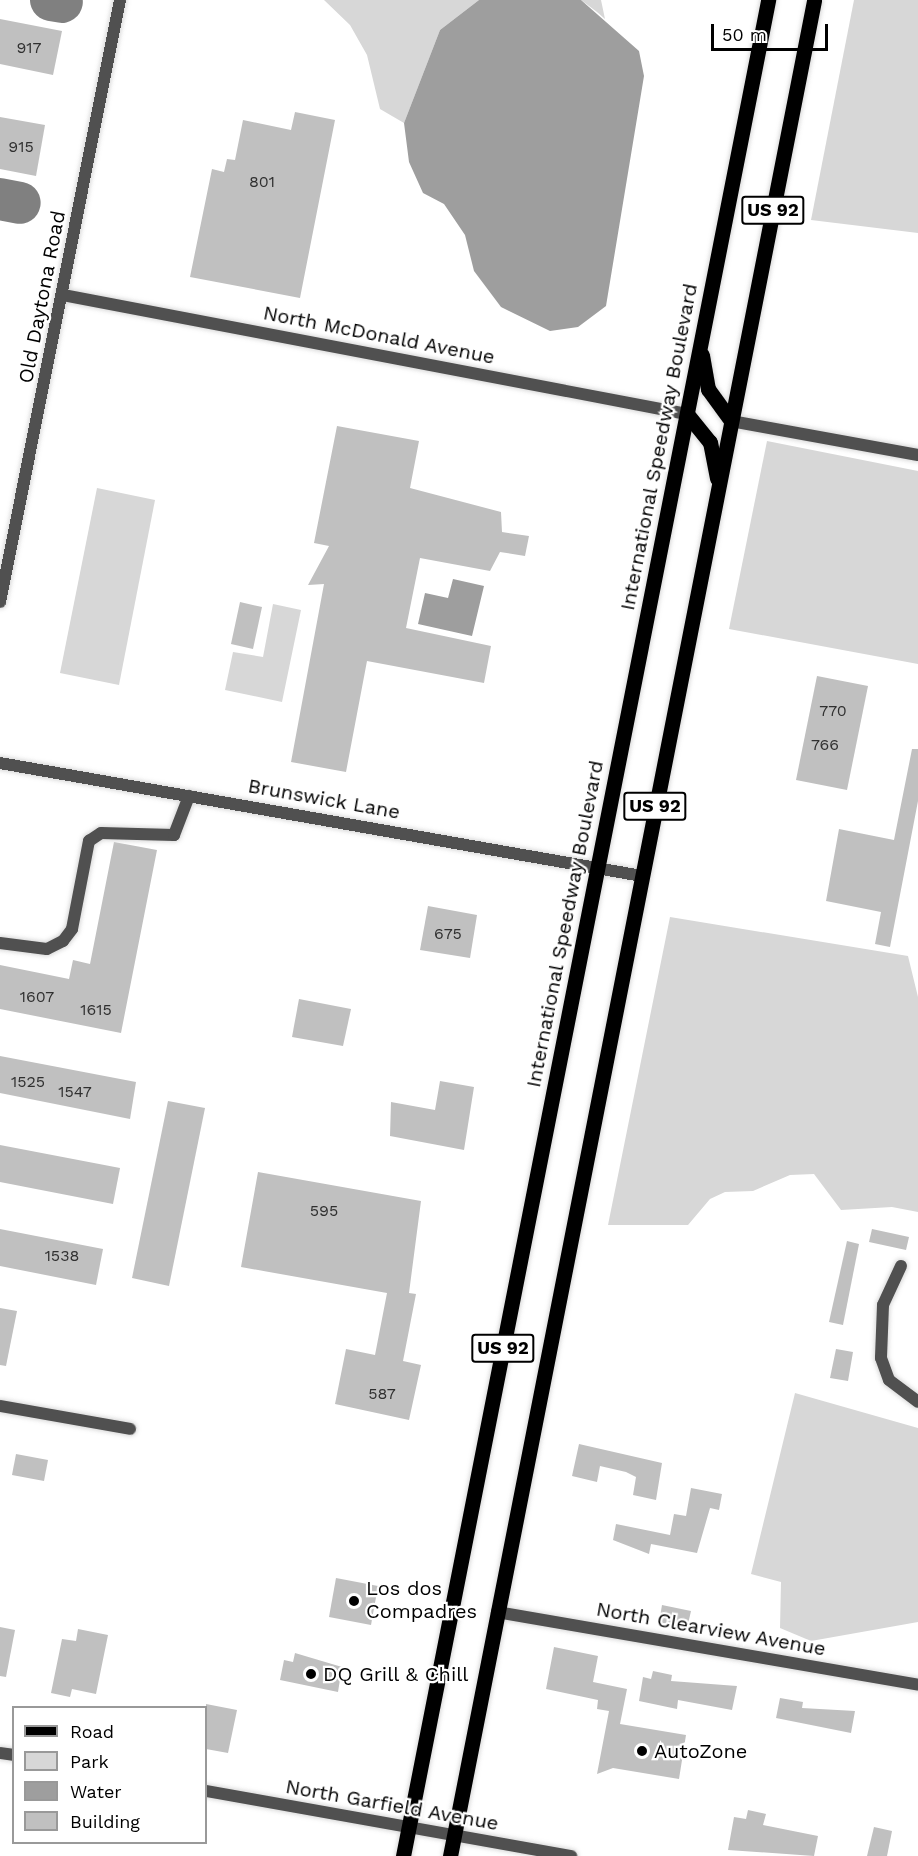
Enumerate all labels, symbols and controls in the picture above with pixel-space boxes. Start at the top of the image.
scale bar [714,12,831,50]
text: 50 m [722,24,767,45]
house number: 917 [16,38,42,58]
house number: 915 [8,137,34,157]
house number: 801 [249,172,275,192]
road number: US 92 [740,195,806,225]
street label: Old Daytona Road [13,209,71,385]
street label: International Speedway Boulevard [615,281,703,613]
street label: North McDonald Avenue [261,301,497,369]
house number: 770 [819,701,847,721]
house number: 766 [811,735,839,755]
street label: International Speedway Boulevard [521,758,609,1090]
street label: Brunswick Lane [246,774,402,824]
road number: US 92 [622,791,688,821]
house number: 675 [434,924,462,944]
house number: 1607 [20,987,54,1007]
house number: 1615 [80,1000,112,1020]
house number: 1525 [11,1072,45,1092]
house number: 1547 [58,1082,92,1102]
house number: 595 [310,1201,338,1221]
house number: 1538 [45,1246,79,1266]
road number: US 92 [470,1333,536,1363]
house number: 587 [368,1384,396,1404]
place label: Los dos Compadres [366,1577,477,1624]
marker: Los dos Compadres [347,1594,361,1608]
street label: North Clearview Avenue [594,1597,828,1661]
place label: DQ Grill & Chill [323,1662,469,1686]
marker: DQ Grill & Chill [304,1667,318,1681]
legend [12,1706,207,1844]
text: Road [70,1721,114,1742]
place label: AutoZone [654,1739,747,1763]
marker: AutoZone [635,1744,649,1758]
text: Park [70,1751,109,1772]
street label: North Garfield Avenue [283,1774,501,1836]
text: Water [70,1781,122,1802]
text: Building [70,1811,140,1832]

